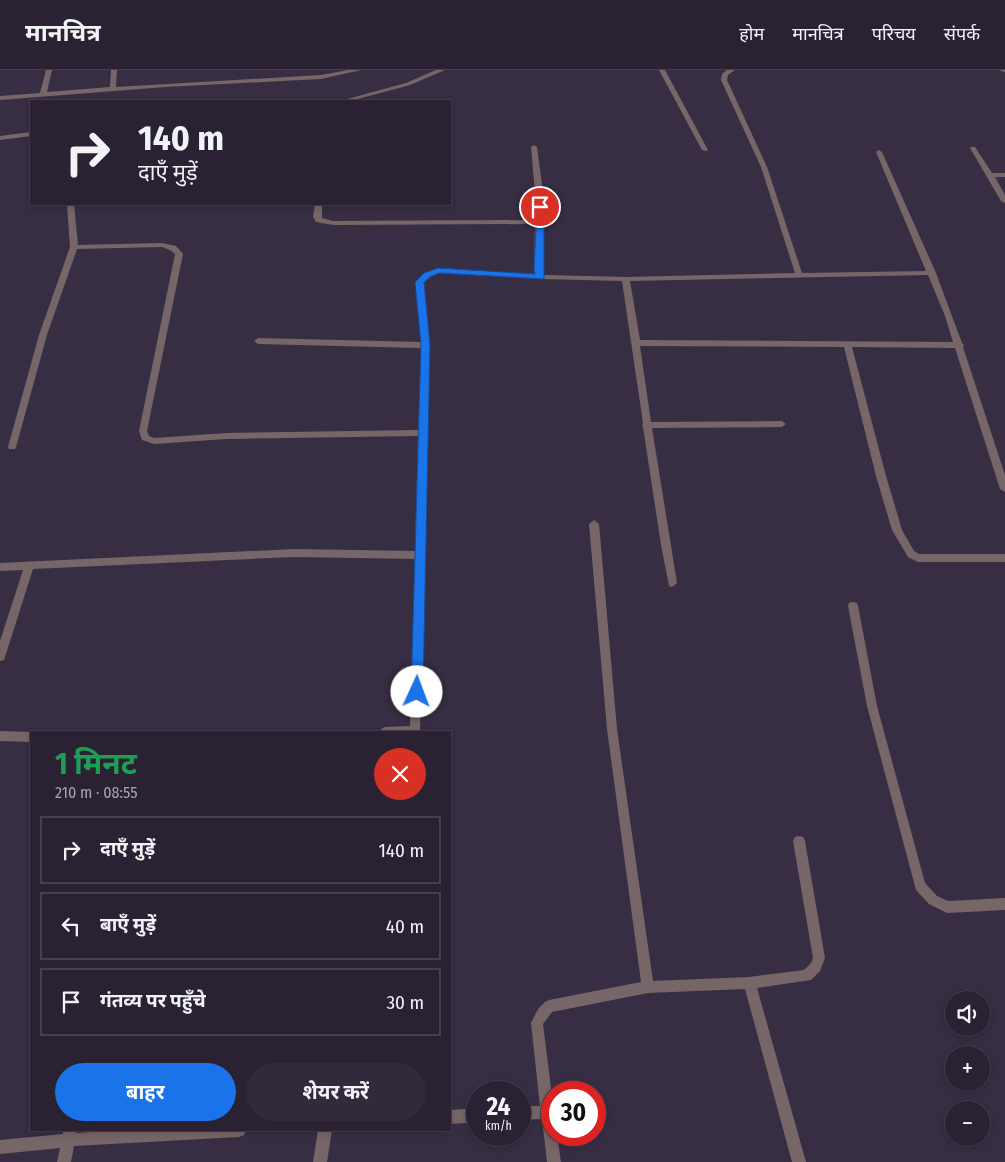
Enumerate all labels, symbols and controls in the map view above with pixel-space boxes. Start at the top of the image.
text: मानचित्र [25,19,101,47]
text: होम [739,23,764,45]
text: मानचित्र [792,23,844,45]
text: परिचय [872,23,916,45]
text: संपर्क [944,23,980,45]
text: 140 m [138,117,224,159]
icon: right [55,120,120,185]
text: दाएँ मुड़ें [138,159,198,186]
pin [519,186,561,228]
icon: arrive [526,193,554,221]
position arrow [390,665,442,717]
text: 1 मिनट [55,746,137,782]
button: close [374,748,426,800]
text: 210 m · 08:55 [55,783,138,802]
icon: right [57,836,85,864]
text: दाएँ मुड़ें [100,837,155,860]
text: 140 m [378,839,424,862]
icon: left [57,912,85,940]
text: बाएँ मुड़ें [100,913,156,936]
text: 40 m [386,915,424,938]
icon: arrive [57,988,85,1016]
text: गंतव्य पर पहुँचे [100,989,206,1012]
text: 30 m [386,991,424,1014]
map controls [945,991,990,1146]
button: sound [945,991,990,1036]
button: + [945,1046,990,1091]
button: बाहर [55,1063,236,1121]
button: शेयर करें [246,1063,426,1121]
speed limit sign: 30 [541,1081,606,1146]
text: 24 [487,1092,510,1122]
button: − [945,1101,990,1146]
text: km/h [485,1119,512,1133]

